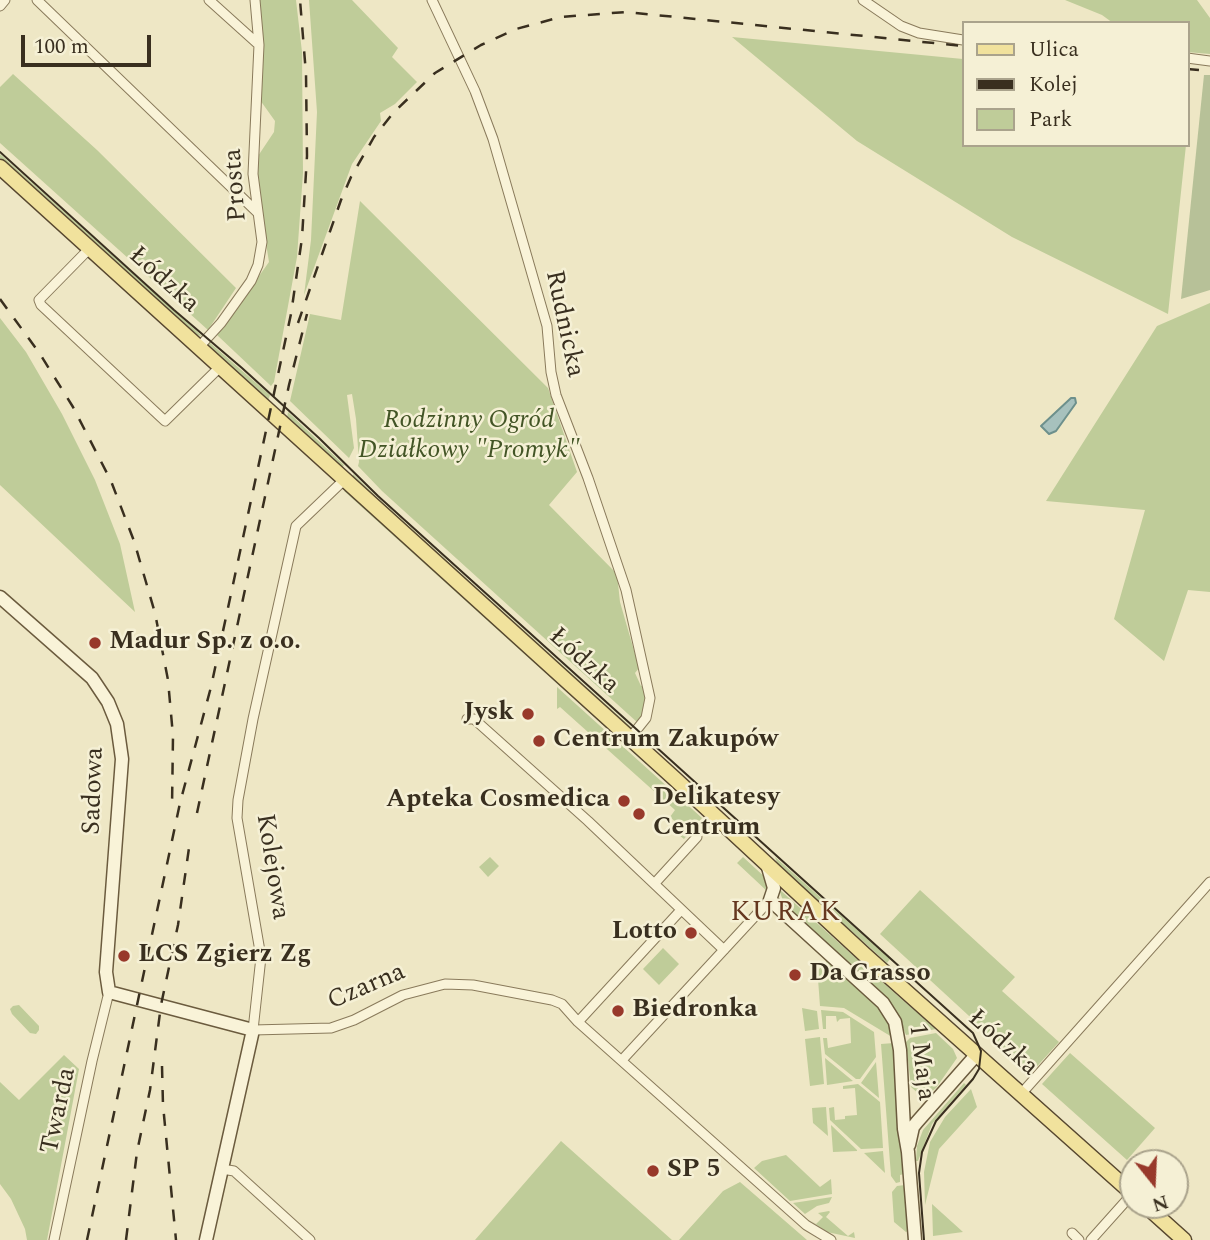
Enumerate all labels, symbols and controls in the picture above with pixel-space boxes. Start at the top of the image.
scale bar [24,21,154,65]
legend [962,21,1189,147]
text: 100 m [34,31,89,63]
text: Ulica [1029,34,1079,66]
text: Kolej [1029,69,1078,101]
text: Park [1029,104,1072,136]
street label: Prosta [219,147,255,223]
street label: Łódzka [121,241,205,321]
street label: Rudnicka [536,268,590,380]
park label: Rodzinny Ogród Działkowy "Promyk" [358,406,580,467]
street label: Łódzka [541,622,625,702]
place label: Madur Sp. z o.o. [109,627,301,659]
marker: Madur Sp. z o.o. [87,635,103,651]
place label: Jysk [463,698,514,730]
marker: Jysk [520,706,536,722]
place label: Centrum Zakupów [553,725,778,757]
marker: Centrum Zakupów [531,733,547,749]
street label: Sadowa [78,747,112,835]
place label: Delikatesy Centrum [653,783,780,844]
place label: Apteka Cosmedica [386,785,610,817]
marker: Apteka Cosmedica [616,793,632,809]
marker: Delikatesy Centrum [631,806,647,822]
street label: Kolejowa [247,812,295,922]
district label: KURAK [731,898,841,932]
place label: Lotto [612,917,677,949]
marker: Lotto [683,925,699,941]
place label: LCS Zgierz Zg [138,940,311,972]
marker: LCS Zgierz Zg [116,948,132,964]
street label: Czarna [323,958,411,1018]
place label: Da Grasso [809,959,931,991]
marker: Da Grasso [787,967,803,983]
place label: Biedronka [632,995,758,1027]
marker: Biedronka [610,1003,626,1019]
street label: Łódzka [960,1004,1044,1084]
street label: 1 Maja [900,1021,940,1103]
street label: Twarda [36,1065,84,1157]
north arrow [1119,1149,1189,1219]
place label: SP 5 [667,1155,721,1187]
marker: SP 5 [645,1163,661,1179]
text: N [1148,1186,1172,1219]

